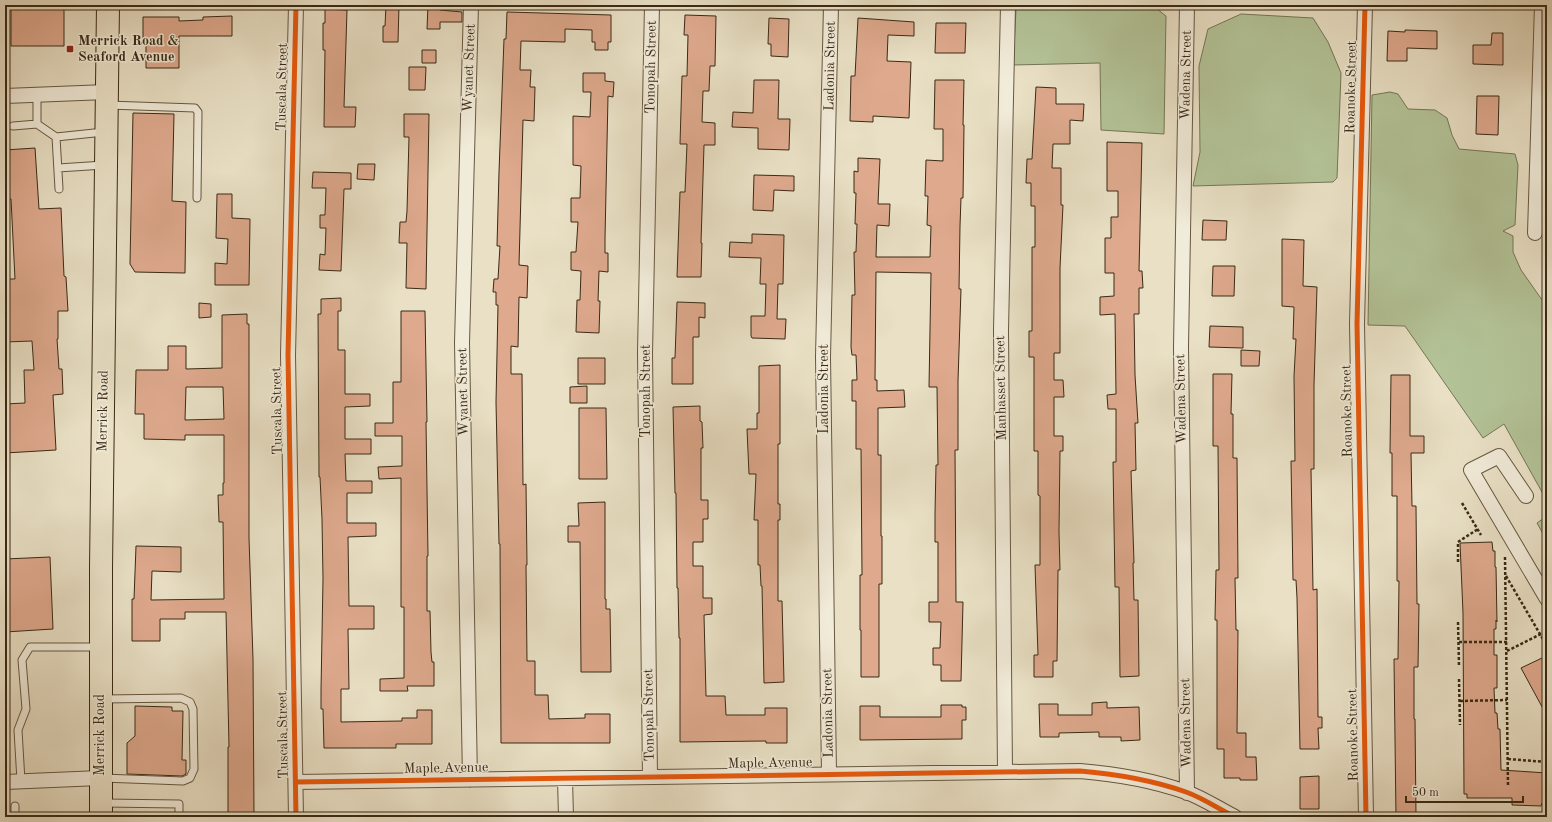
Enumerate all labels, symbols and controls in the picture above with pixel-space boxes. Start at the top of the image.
street label: Tonopah Street [643,20,659,114]
street label: Ladonia Street [822,21,838,111]
street label: Wyanet Street [460,23,478,113]
street label: Wadena Street [1178,30,1194,120]
place label: Merrick Road & Seaford Avenue [78,34,179,64]
street label: Roanoke Street [1343,40,1359,134]
street label: Tuscala Street [274,43,290,131]
marker: Merrick Road & Seaford Avenue [65,44,75,54]
street label: Manhasset Street [993,335,1009,441]
street label: Tonopah Street [639,344,653,438]
street label: Ladonia Street [817,344,831,434]
street label: Wyanet Street [455,347,471,436]
street label: Wadena Street [1173,354,1189,444]
street label: Roanoke Street [1339,364,1355,458]
street label: Tuscala Street [269,367,285,455]
street label: Merrick Road [95,370,111,452]
street label: Tonopah Street [641,668,657,762]
street label: Ladonia Street [820,668,836,758]
street label: Wadena Street [1178,678,1194,768]
street label: Roanoke Street [1345,688,1361,782]
street label: Tuscala Street [275,691,291,779]
street label: Merrick Road [93,694,107,776]
street label: Maple Avenue [728,755,812,771]
street label: Maple Avenue [404,760,488,776]
scale bar [1406,778,1523,804]
text: 50 m [1412,786,1439,799]

